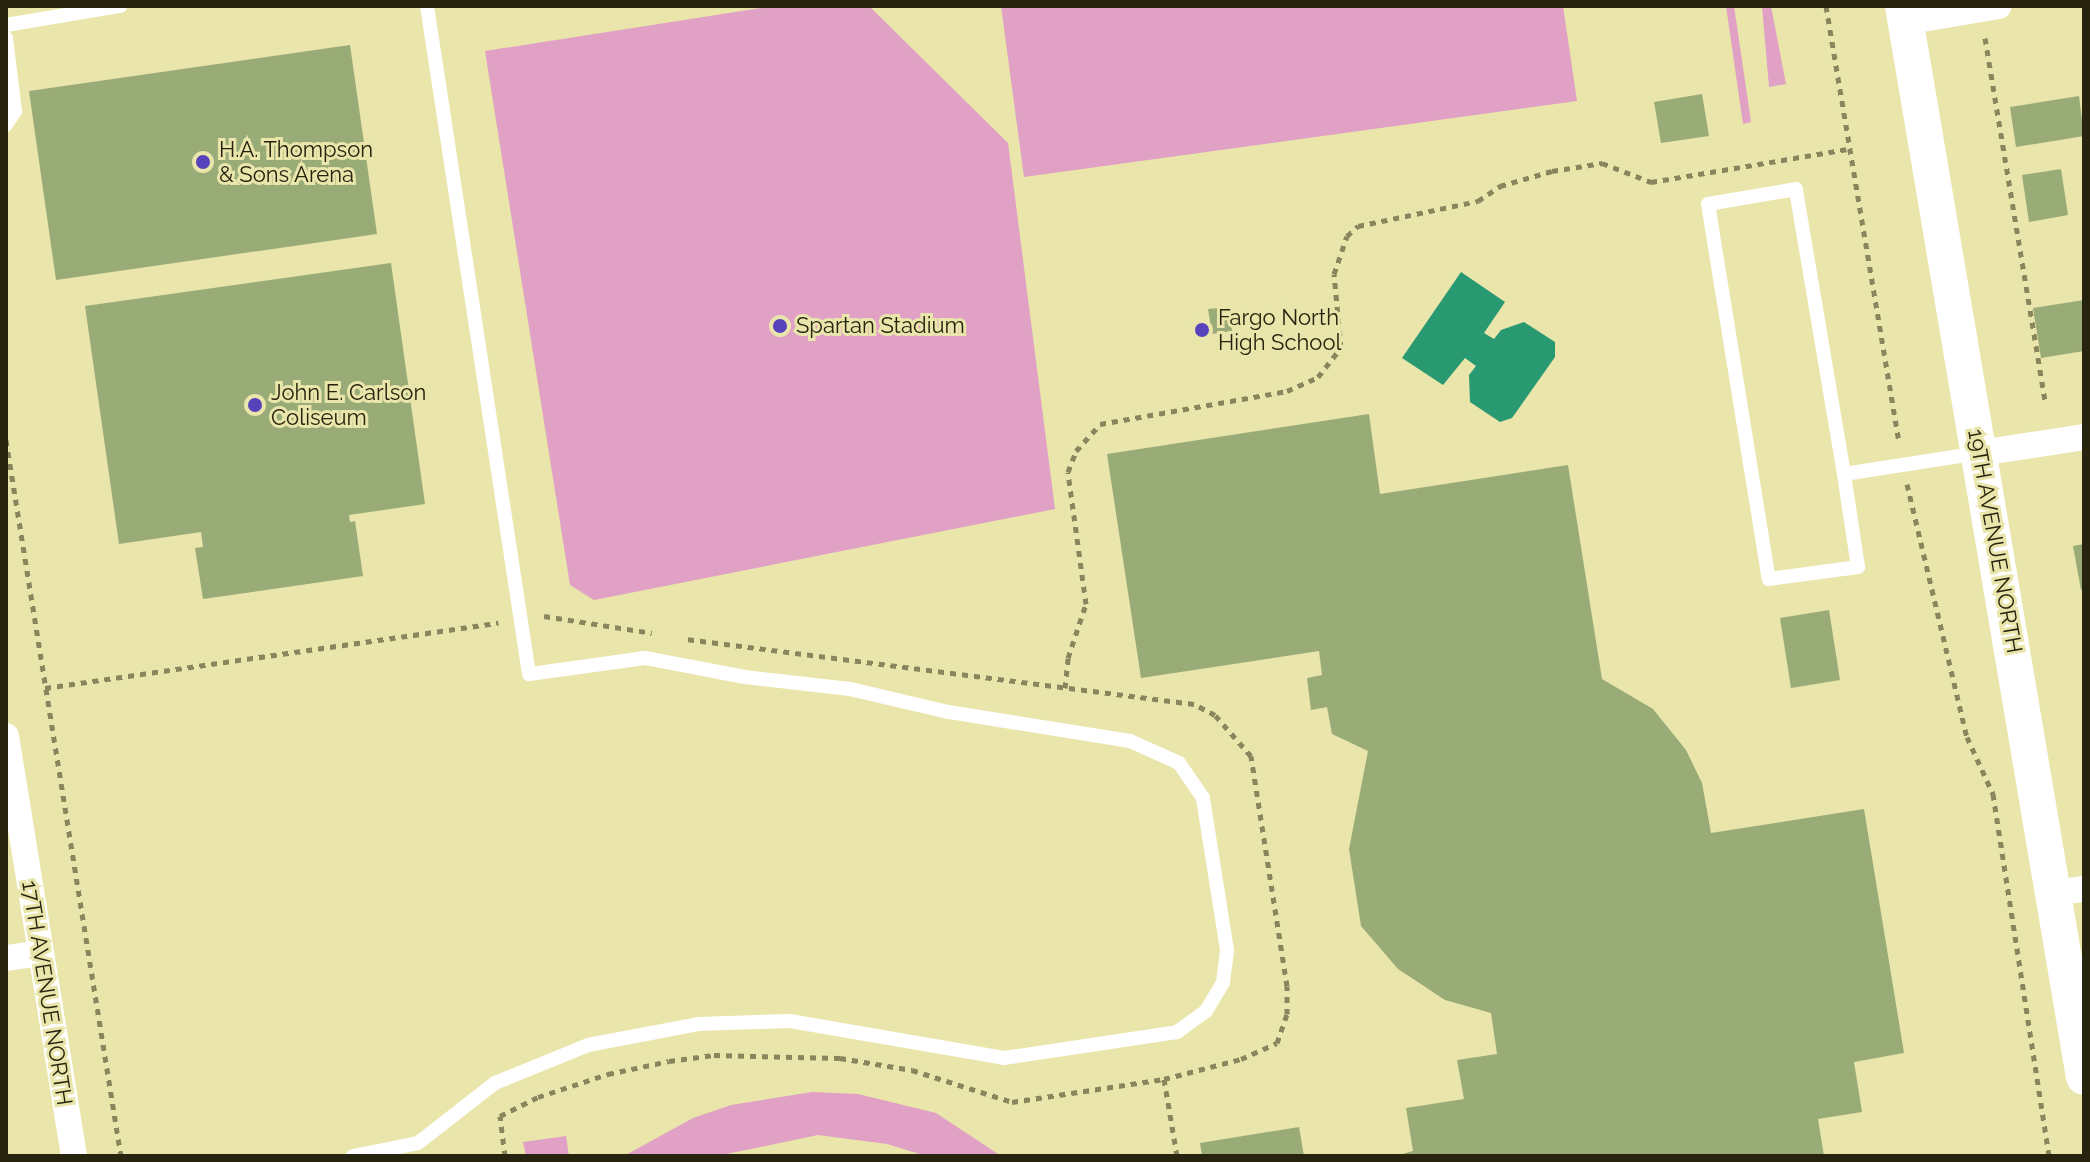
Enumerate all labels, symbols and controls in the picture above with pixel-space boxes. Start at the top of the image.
place label: H.A. Thompson & Sons Arena [219,136,374,188]
marker: H.A. Thompson & Sons Arena [194,153,212,171]
place label: Fargo North High School [1218,304,1341,356]
place label: Spartan Stadium [796,313,965,339]
marker: Spartan Stadium [771,317,789,335]
marker: Fargo North High School [1193,321,1211,339]
place label: John E. Carlson Coliseum [271,379,426,430]
marker: John E. Carlson Coliseum [246,396,264,414]
street label: 19TH AVENUE NORTH [1962,427,2028,655]
street label: 17TH AVENUE NORTH [16,878,78,1108]

